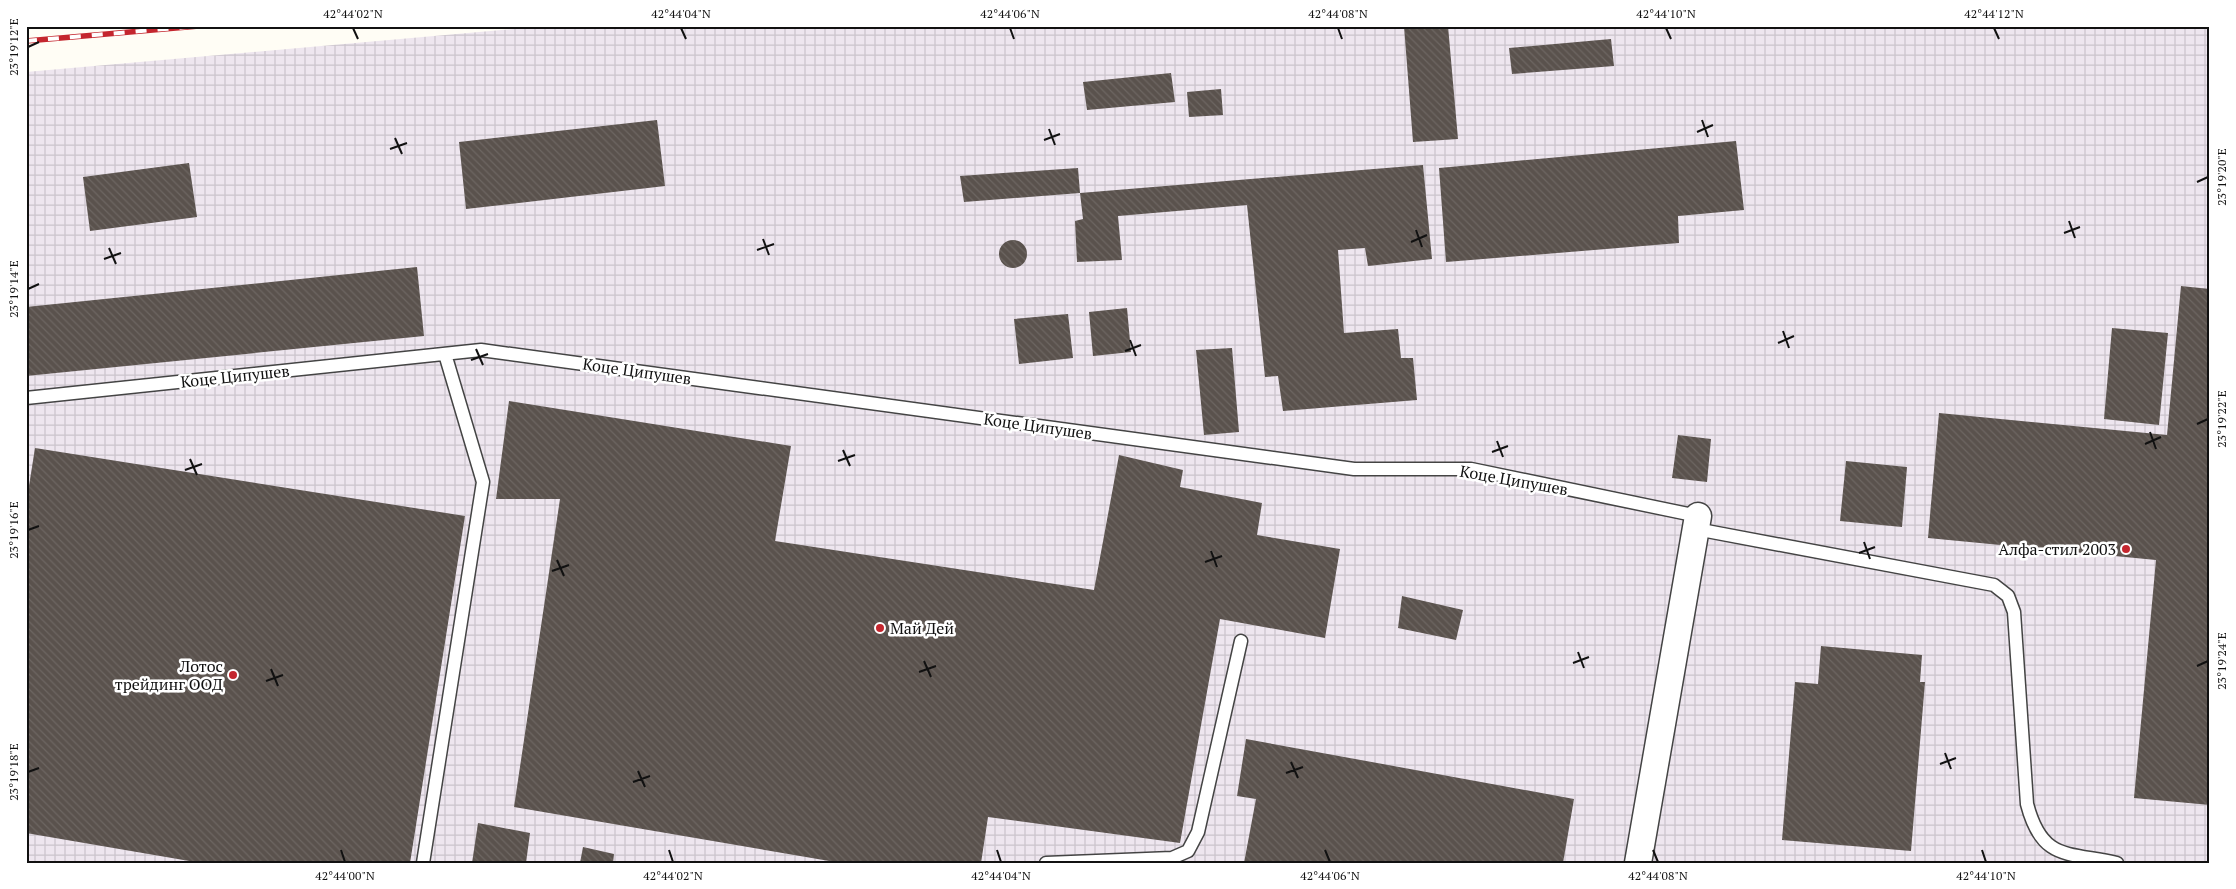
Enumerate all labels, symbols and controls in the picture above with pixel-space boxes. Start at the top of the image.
text: 42°44'02"N [323,6,383,21]
text: 42°44'04"N [651,6,711,21]
text: 42°44'06"N [980,6,1040,21]
text: 42°44'08"N [1308,6,1368,21]
text: 42°44'10"N [1636,6,1696,21]
text: 42°44'12"N [1964,6,2024,21]
text: 23°19'12"E [6,18,21,76]
text: 23°19'20"E [2214,148,2229,206]
text: 23°19'14"E [6,260,21,318]
street label: Коце Ципушев [581,352,693,390]
street label: Коце Ципушев [179,359,291,393]
text: 23°19'22"E [2214,390,2229,448]
street label: Коце Ципушев [982,407,1094,445]
street label: Коце Ципушев [1458,460,1570,500]
text: 23°19'16"E [6,501,21,559]
place label: Алфа-стил 2003 [1998,538,2116,560]
marker: Алфа-стил 2003 [2120,543,2132,555]
place label: Май Дей [890,617,954,639]
marker: Май Дей [874,622,886,634]
text: 23°19'24"E [2214,632,2229,690]
place label: Лотос трейдинг ООД [115,655,223,695]
marker: Лотос трейдинг ООД [227,669,239,681]
text: 23°19'18"E [6,743,21,801]
text: 42°44'00"N [315,868,375,883]
text: 42°44'02"N [643,868,703,883]
text: 42°44'04"N [971,868,1031,883]
text: 42°44'06"N [1300,868,1360,883]
text: 42°44'08"N [1628,868,1688,883]
text: 42°44'10"N [1956,868,2016,883]

